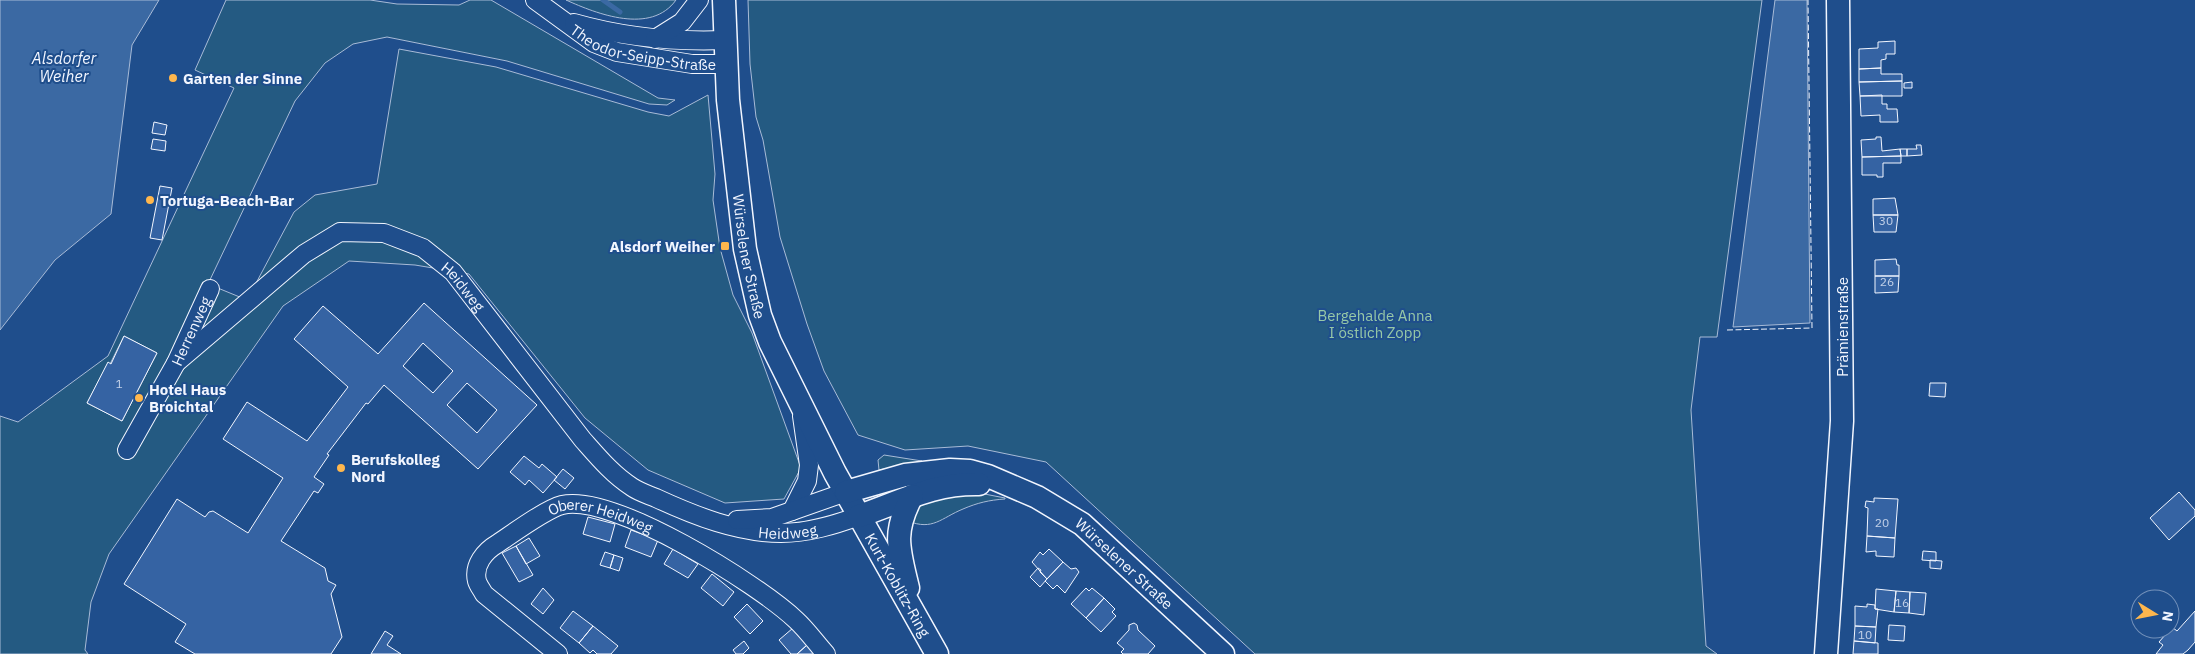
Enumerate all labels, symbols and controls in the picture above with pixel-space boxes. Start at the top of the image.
street label: Theodor-Seipp-Straße [567,20,716,74]
water label: Alsdorfer Weiher [31,48,97,86]
place label: Garten der Sinne [183,69,302,88]
marker: Garten der Sinne [167,72,179,84]
place label: Tortuga-Beach-Bar [160,191,294,210]
street label: Würselener Straße [729,193,770,320]
marker: Tortuga-Beach-Bar [144,194,156,206]
house number: 30 [1879,213,1893,228]
place label: Alsdorf Weiher [610,237,715,256]
marker: Alsdorf Weiher [719,240,731,252]
street label: Heidweg [438,257,489,315]
house number: 26 [1880,274,1894,289]
street label: Prämienstraße [1833,277,1852,377]
street label: Herrenweg [167,293,215,369]
park label: Bergehalde Anna I östlich Zopp [1317,306,1433,342]
house number: 1 [115,376,123,391]
place label: Hotel Haus Broichtal [149,380,227,416]
marker: Hotel Haus Broichtal [133,392,145,404]
place label: Berufskolleg Nord [351,450,441,486]
marker: Berufskolleg Nord [335,462,347,474]
street label: Oberer Heidweg [544,494,656,537]
street label: Würselener Straße [1072,513,1177,613]
house number: 20 [1875,515,1889,530]
street label: Heidweg [757,519,819,543]
street label: Kurt-Koblitz-Ring [861,529,935,640]
north arrow [2130,589,2180,639]
house number: 16 [1895,595,1909,610]
text: N [2158,610,2178,623]
house number: 10 [1858,627,1872,642]

